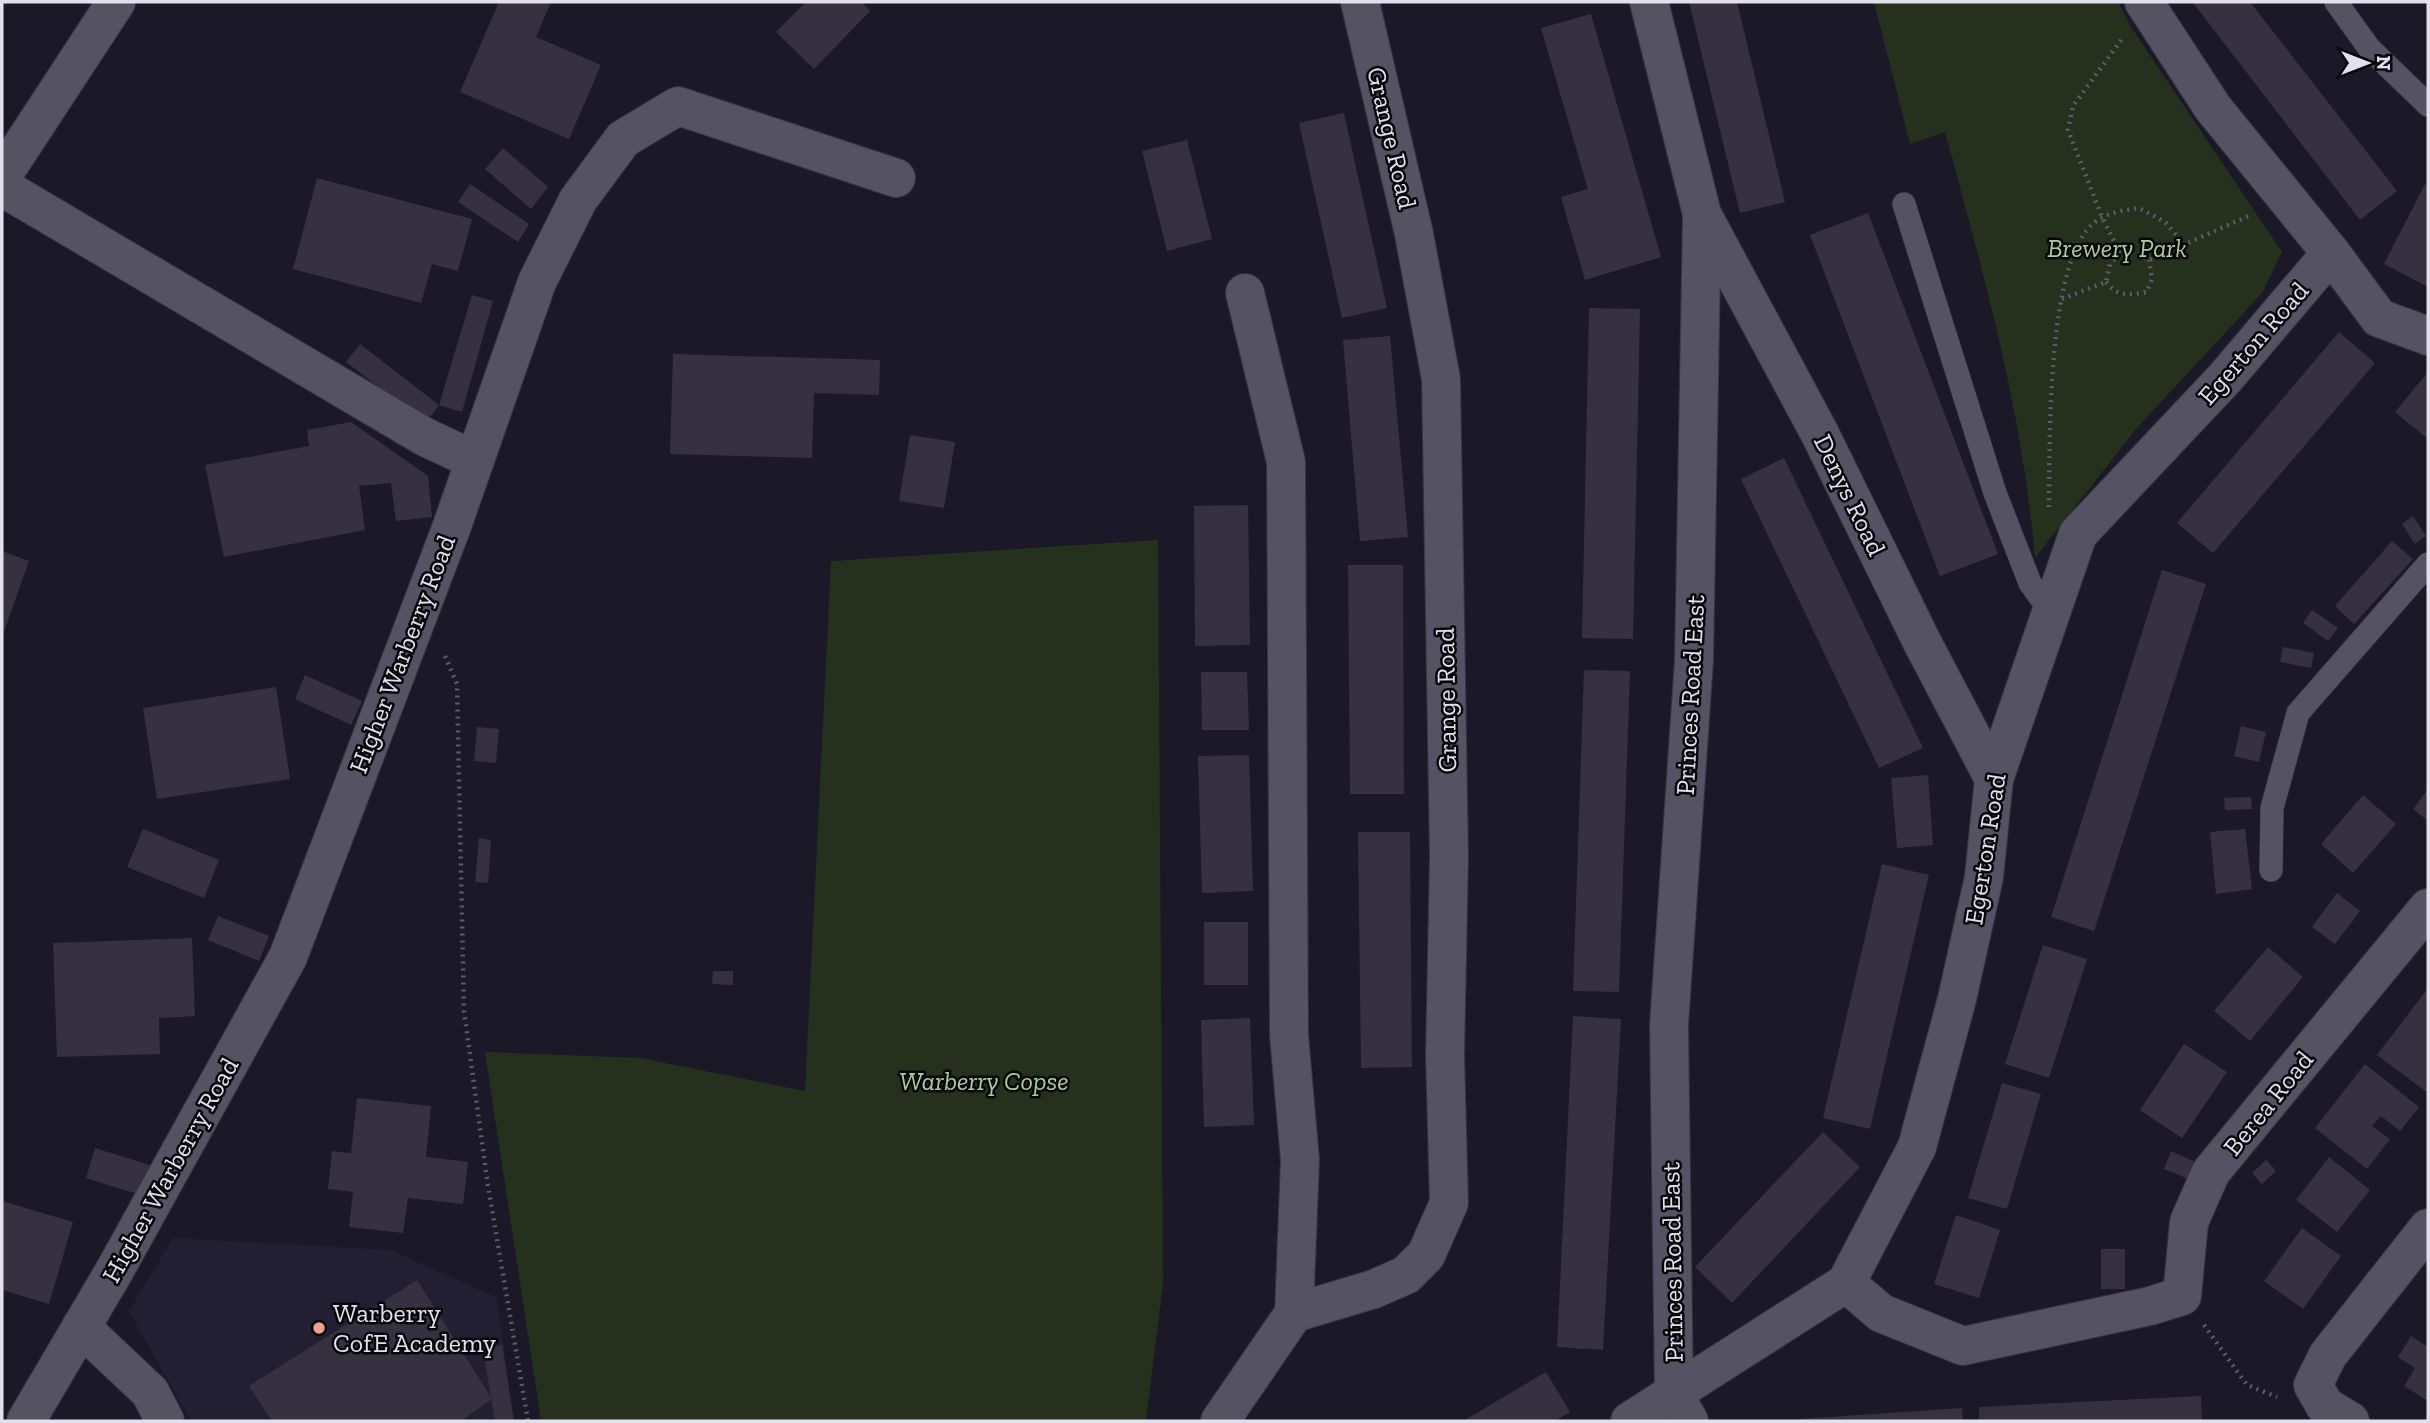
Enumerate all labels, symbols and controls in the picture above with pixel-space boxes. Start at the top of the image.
north arrow [2332,28,2402,98]
text: N [2372,56,2395,70]
street label: Grange Road [1360,64,1424,212]
park label: Brewery Park [2047,232,2187,264]
street label: Egerton Road [2191,275,2315,411]
street label: Denys Road [1807,429,1893,561]
street label: Higher Warberry Road [342,530,462,778]
street label: Princes Road East [1669,594,1711,796]
street label: Grange Road [1429,627,1463,773]
street label: Egerton Road [1957,771,2013,927]
street label: Berea Road [2216,1044,2320,1162]
street label: Higher Warberry Road [95,1052,245,1288]
park label: Warberry Copse [899,1065,1069,1097]
street label: Princes Road East [1654,1161,1690,1362]
place label: Warberry CofE Academy [333,1297,497,1359]
marker: Warberry CofE Academy [311,1320,327,1336]

